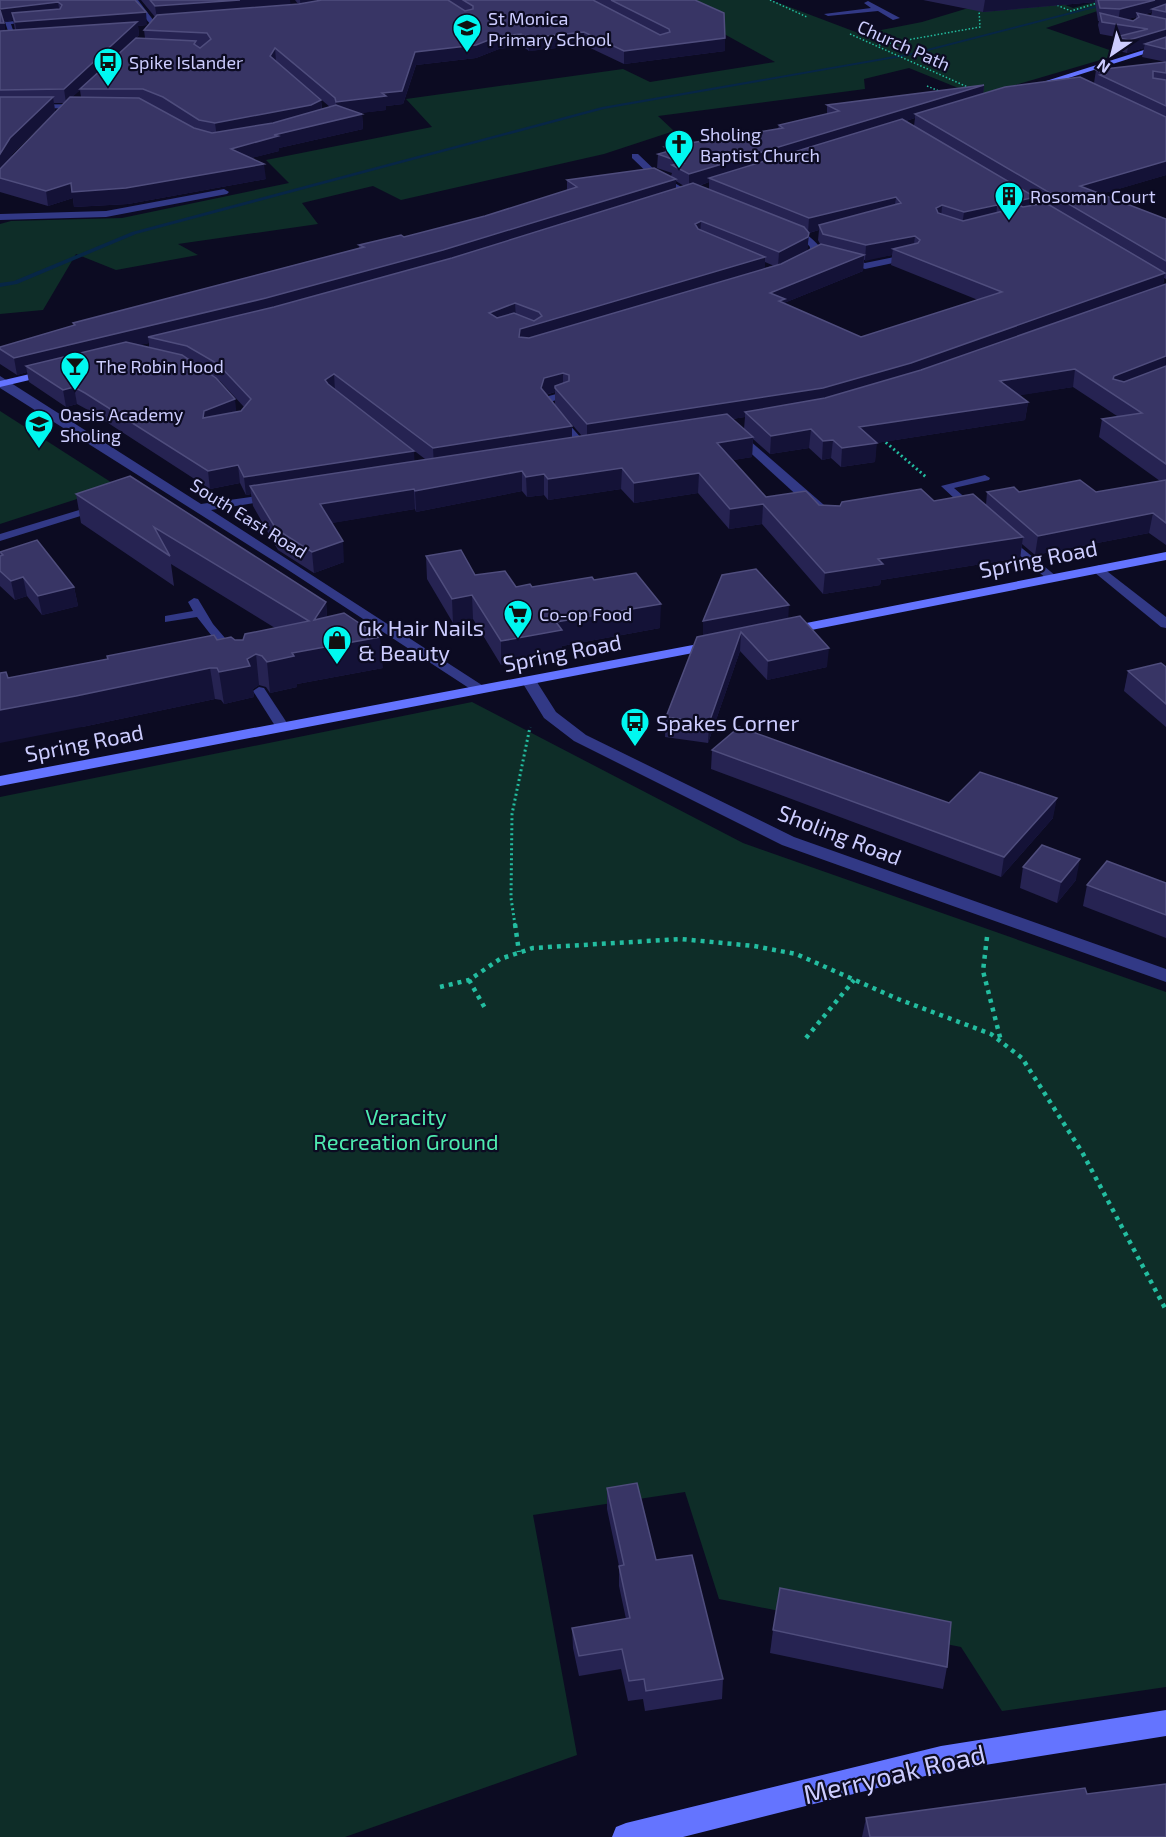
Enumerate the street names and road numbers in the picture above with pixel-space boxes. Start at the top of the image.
street label: Church Path [854,15,954,75]
street label: South East Road [187,473,311,563]
street label: Spring Road [977,534,1099,582]
street label: Spring Road [501,628,623,676]
street label: Spring Road [23,718,145,766]
street label: Sholing Road [775,799,905,869]
street label: Merryoak Road [800,1737,988,1810]

